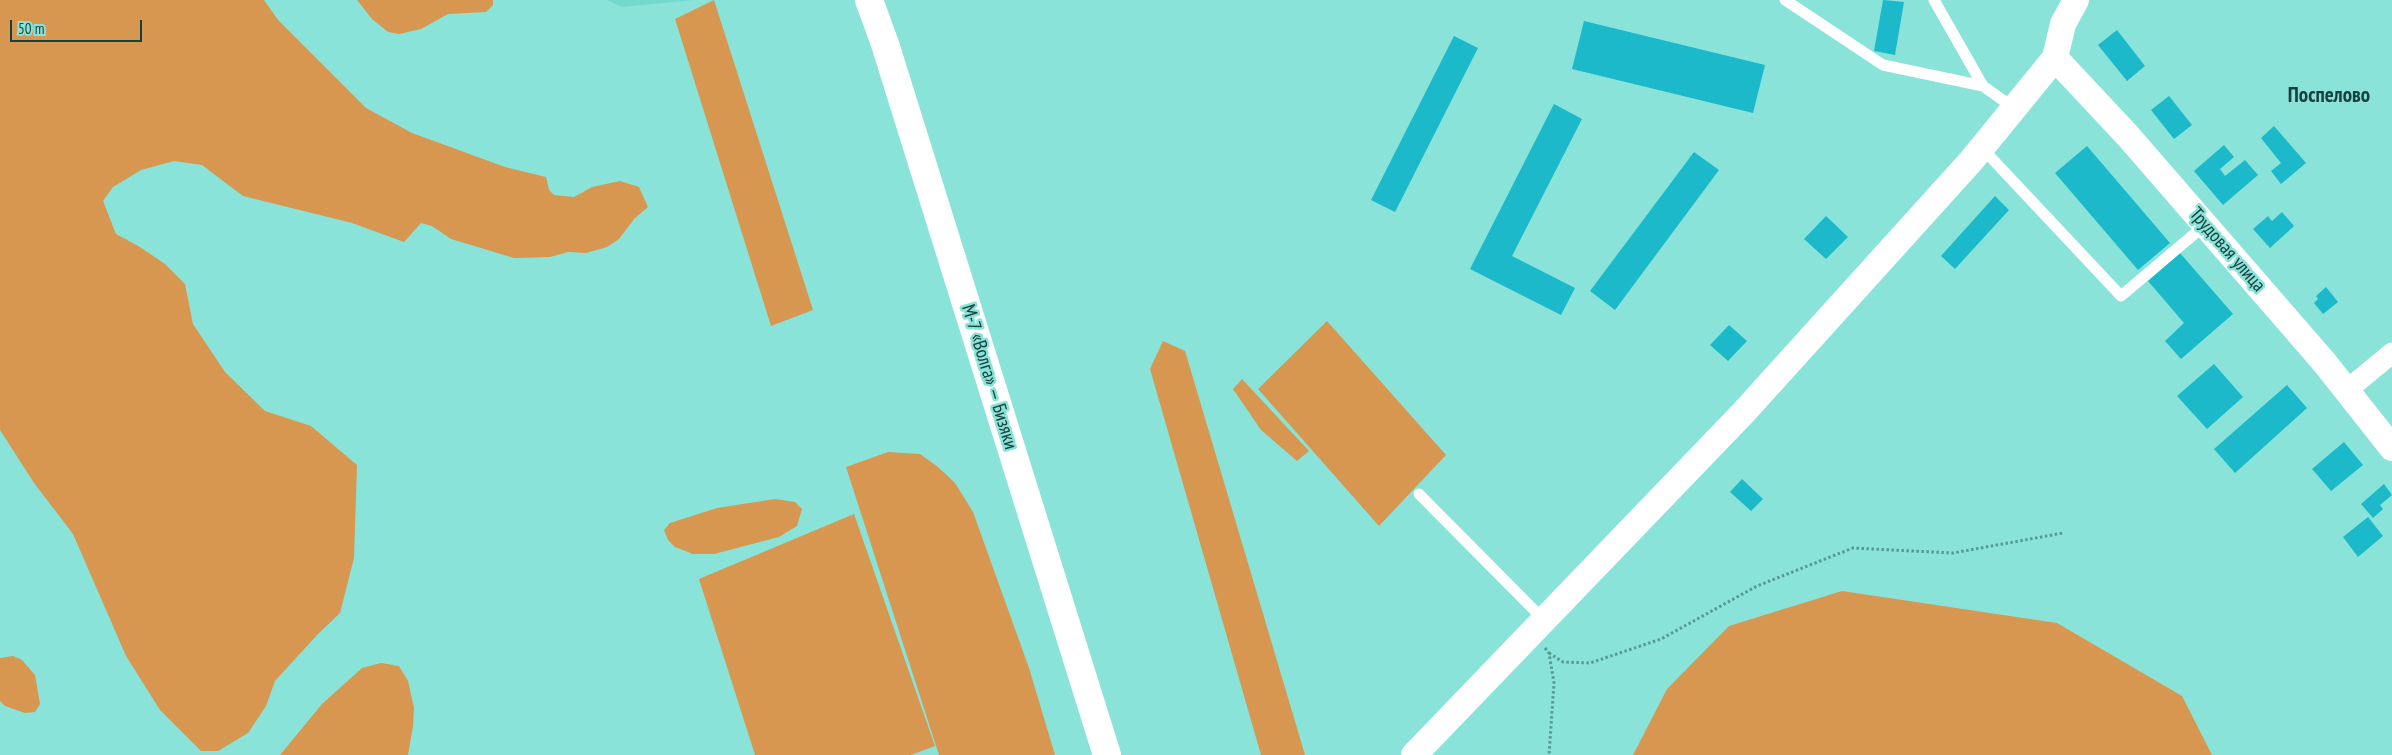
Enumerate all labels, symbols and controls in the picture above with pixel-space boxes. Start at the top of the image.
scale bar [12,10,145,42]
text: 50 m [18,19,44,38]
district label: Поспелово [2288,83,2370,109]
street label: Трудовая улица [2184,203,2270,297]
street label: М-7 «Волга» — Бизяки [956,302,1022,452]

